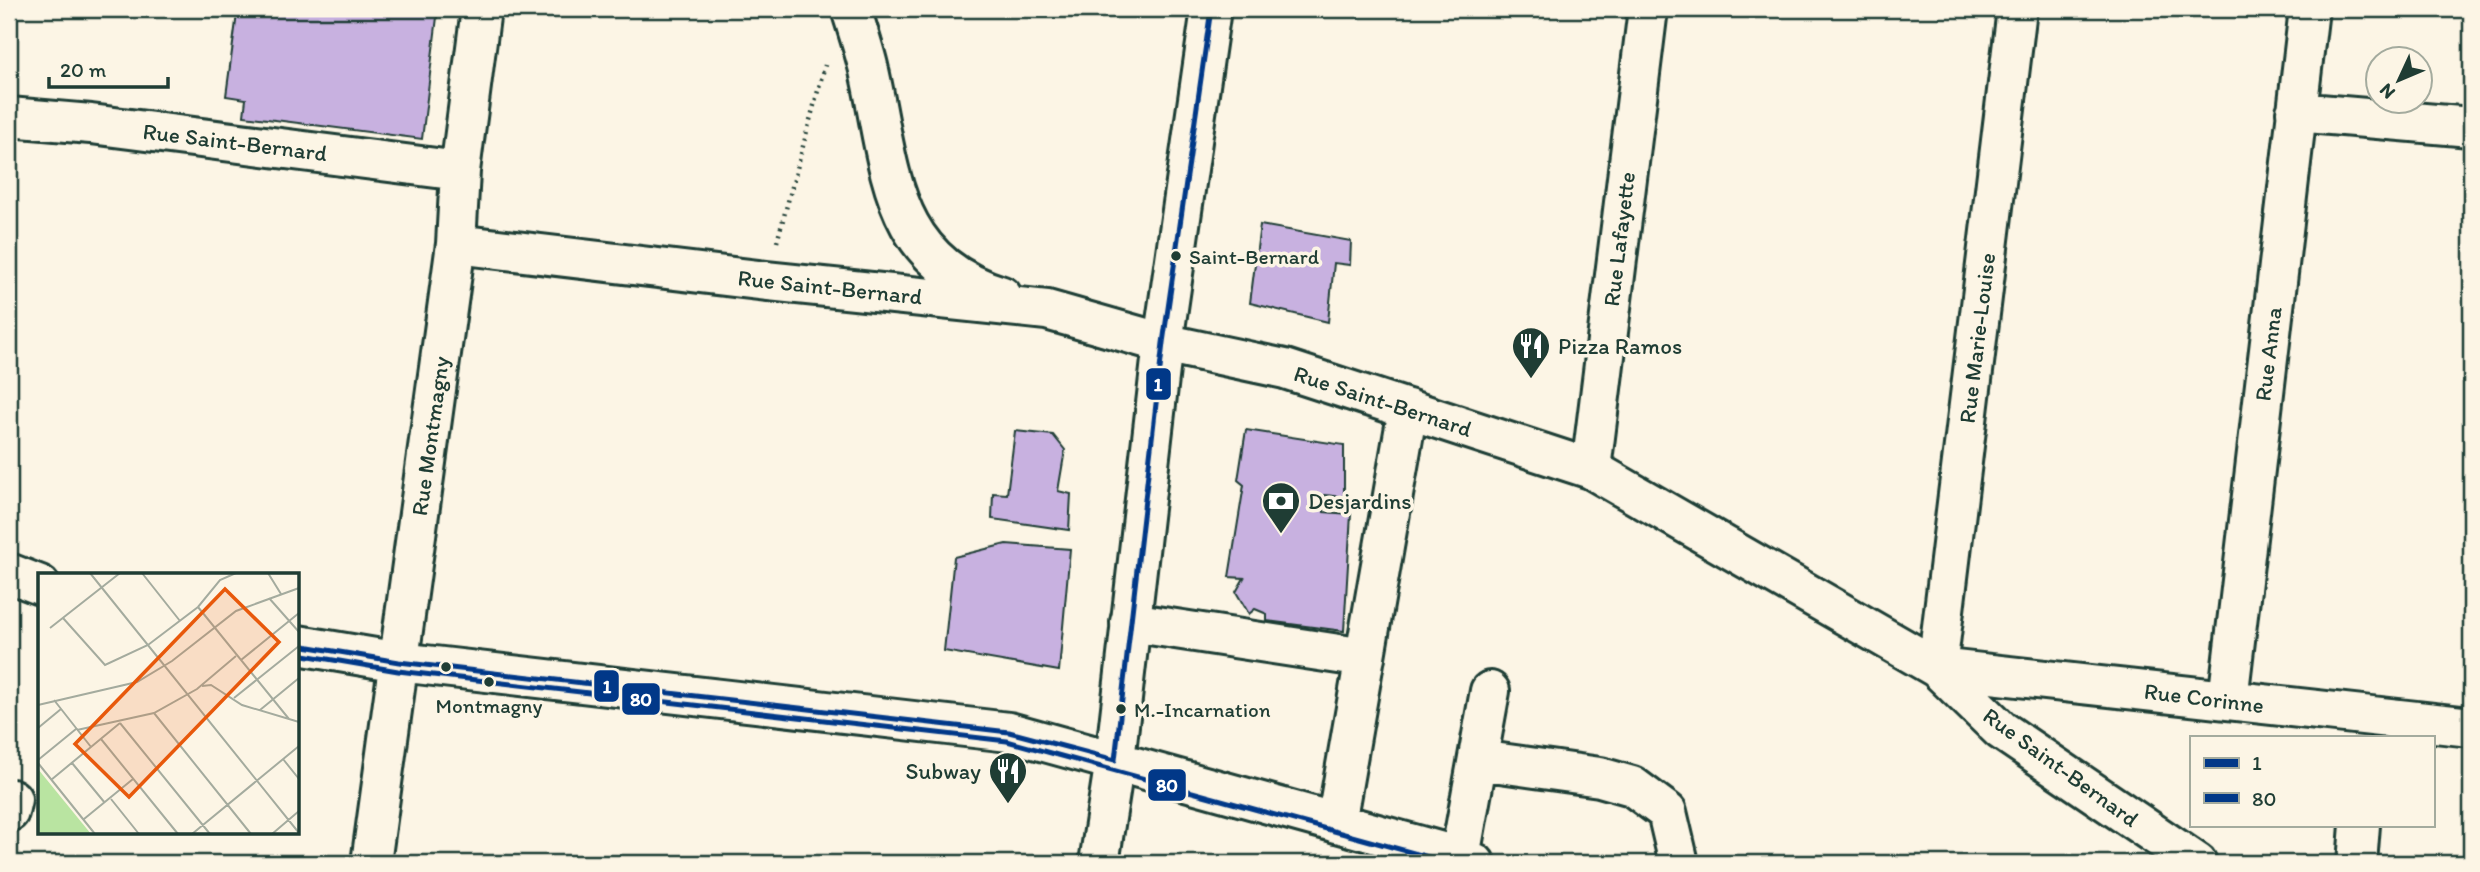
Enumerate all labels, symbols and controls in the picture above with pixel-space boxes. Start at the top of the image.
scale bar [49,46,168,90]
north arrow [2364,46,2434,116]
text: 20 m [60,57,107,82]
text: N [2374,79,2400,104]
street label: Rue Saint-Bernard [141,117,329,167]
street label: Rue Lafayette [1597,170,1641,308]
place label: Saint-Bernard [1189,244,1320,269]
marker: Saint-Bernard [1169,249,1183,263]
street label: Rue Marie-Louise [1953,251,2001,425]
street label: Rue Saint-Bernard [736,263,924,311]
street label: Rue Anna [2248,305,2288,403]
restaurant icon: Pizza Ramos [1510,325,1552,380]
place label: Pizza Ramos [1558,332,1682,360]
street label: Rue Montmagny [405,354,455,518]
street label: Rue Saint-Bernard [1290,359,1476,443]
line badge: 1 [1145,367,1172,401]
text: 1 [1154,373,1163,396]
bank icon: Desjardins [1260,480,1302,535]
place label: Desjardins [1308,487,1412,515]
inset map [38,573,299,834]
unlabelled marker [439,660,453,674]
line badge: 1 [593,669,620,703]
marker: Montmagny [482,675,496,689]
text: 1 [603,675,612,698]
street label: Rue Corinne [2143,677,2265,719]
line badge: 80 [621,682,661,716]
text: 80 [630,688,652,711]
place label: Montmagny [436,693,543,718]
place label: M.-Incarnation [1134,697,1271,722]
street label: Rue Saint-Bernard [1978,701,2145,833]
marker: M.-Incarnation [1114,702,1128,716]
legend [2190,736,2434,826]
restaurant icon: Subway [987,750,1029,805]
text: 1 [2252,750,2262,775]
place label: Subway [906,757,981,785]
line badge: 80 [1147,768,1187,802]
text: 80 [1156,774,1178,797]
text: 80 [2252,786,2276,811]

